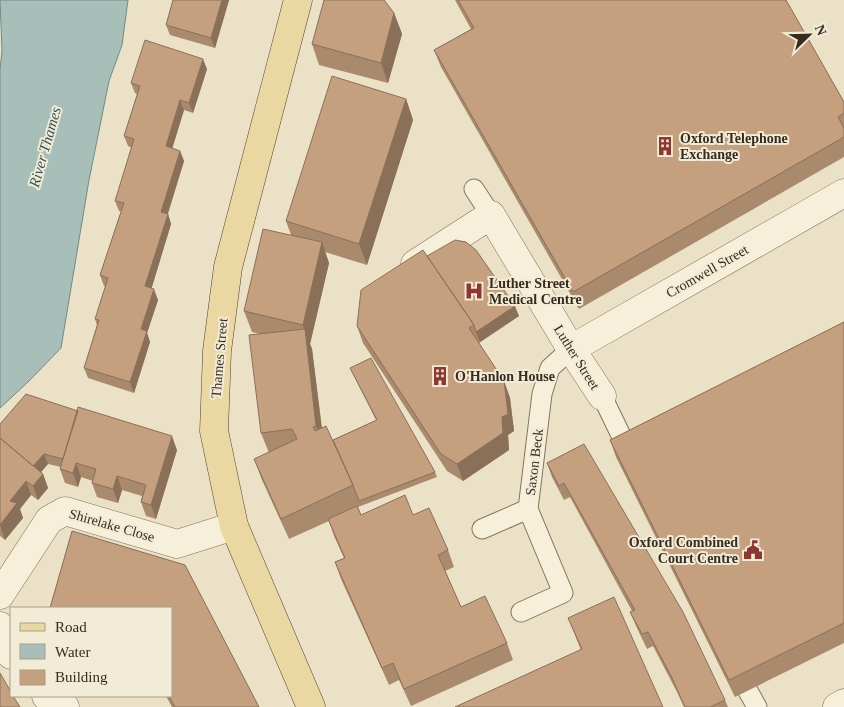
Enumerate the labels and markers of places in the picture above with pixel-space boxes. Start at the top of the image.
place label: Oxford Telephone Exchange [680,131,788,162]
building icon: Oxford Telephone Exchange [654,135,676,157]
place label: Luther Street Medical Centre [489,276,582,307]
hospital icon: Luther Street Medical Centre [463,280,485,302]
building icon: O'Hanlon House [429,365,451,387]
place label: O'Hanlon House [455,369,555,384]
place label: Oxford Combined Court Centre [629,535,738,566]
public building icon: Oxford Combined Court Centre [742,539,764,561]

